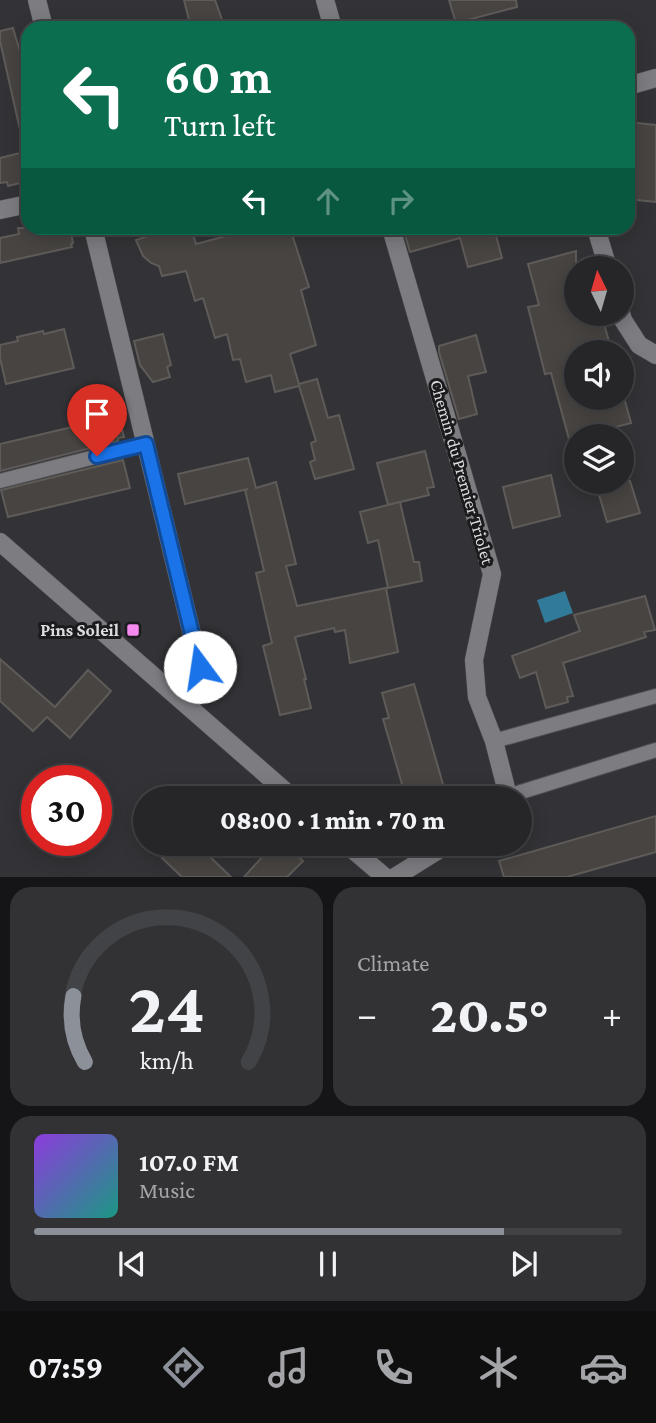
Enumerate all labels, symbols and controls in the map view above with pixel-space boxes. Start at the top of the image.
icon: left [49,49,140,140]
text: 60 m [164,49,271,104]
text: Turn left [164,107,275,143]
icon: left [236,182,274,220]
icon: ahead [309,182,347,220]
icon: right [382,182,420,220]
north arrow [564,256,634,326]
map controls [564,256,634,494]
button: sound [564,340,634,410]
street label: Chemin du Premier Triolet [426,377,498,568]
pin [67,384,127,456]
icon: arrive [78,395,116,433]
button: layers [564,424,634,494]
place label: Pins Soleil [40,620,119,640]
marker: Pins Soleil [125,622,141,638]
position arrow [163,630,237,704]
speed limit sign: 30 [21,765,112,856]
text: 08:00 · 1 min · 70 m [220,806,445,835]
text: Climate [357,950,429,976]
text: 24 [128,968,205,1049]
text: 20.5° [430,985,549,1043]
text: − [357,993,377,1035]
text: + [602,993,622,1035]
text: km/h [140,1047,193,1074]
text: 107.0 FM [139,1148,239,1177]
text: Music [139,1177,195,1203]
icon: previous [113,1245,151,1283]
icon: pause [309,1245,347,1283]
icon: next [505,1245,543,1283]
icon: directions [159,1343,208,1392]
icon: music [264,1343,313,1392]
icon: phone [369,1343,418,1392]
icon: climate [474,1343,523,1392]
icon: car [579,1343,628,1392]
text: 07:59 [28,1349,103,1385]

